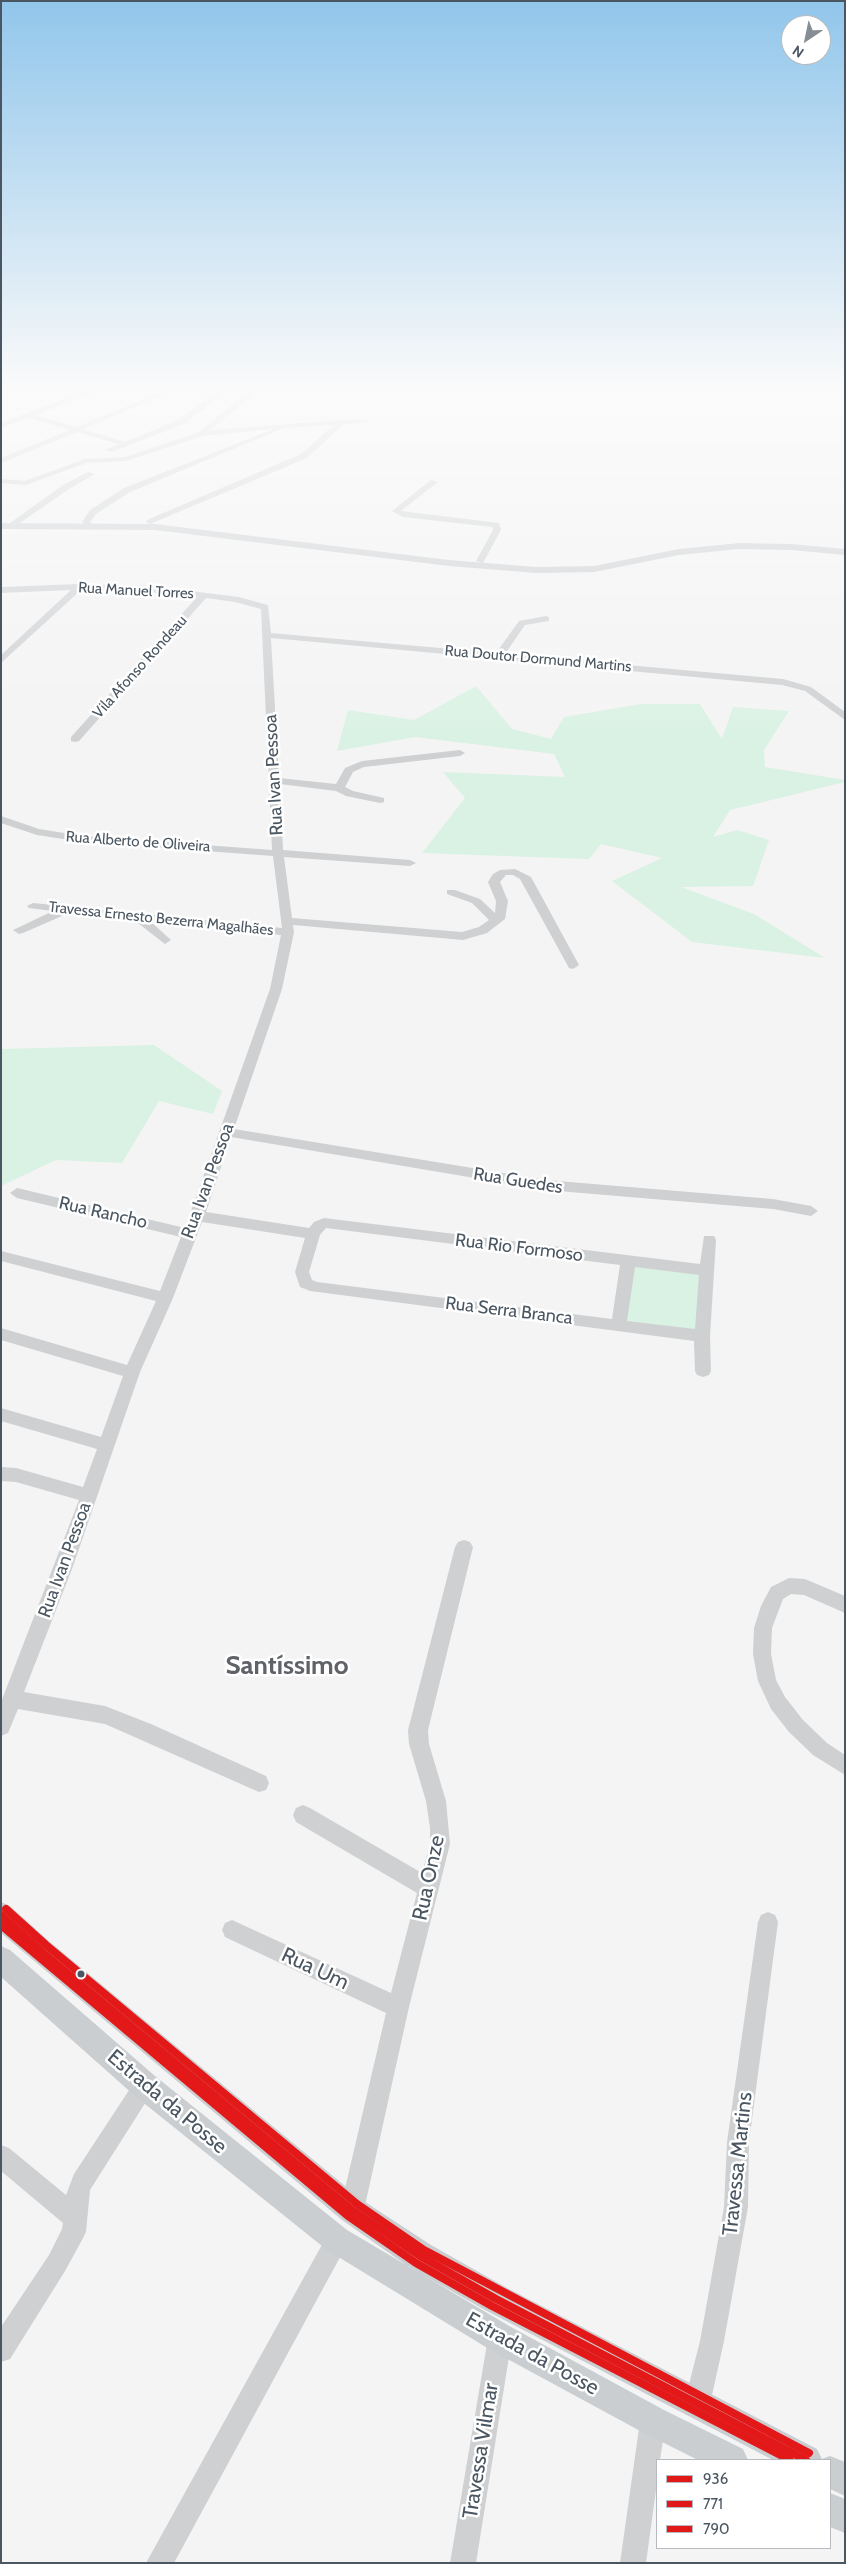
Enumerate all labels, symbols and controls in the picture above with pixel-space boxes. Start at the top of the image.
north arrow [781,15,831,65]
text: N [789,41,807,62]
street label: Rua Manuel Torres [78,579,194,603]
street label: Vila Afonso Rondeau [89,612,191,722]
street label: Rua Doutor Dormund Martins [444,642,632,676]
street label: Rua Ivan Pessoa [260,714,288,836]
street label: Rua Alberto de Oliveira [65,828,211,856]
street label: Travessa Ernesto Bezerra Magalhães [48,898,274,940]
street label: Rua Ivan Pessoa [177,1120,239,1242]
street label: Rua Guedes [472,1163,564,1199]
street label: Rua Rancho [57,1192,149,1234]
street label: Rua Rio Formoso [454,1229,584,1267]
street label: Rua Serra Branca [444,1292,574,1330]
street label: Rua Ivan Pessoa [34,1499,96,1621]
district label: Santíssimo [225,1650,349,1682]
street label: Rua Onze [408,1833,450,1923]
street label: Rua Um [277,1942,353,1996]
unlabelled marker [76,1969,86,1979]
street label: Estrada da Posse [102,2045,232,2159]
street label: Travessa Martins [718,2091,758,2237]
street label: Estrada da Posse [461,2307,603,2401]
street label: Travessa Vilmar [458,2381,504,2521]
legend [656,2459,831,2549]
text: 936 [703,2470,728,2488]
text: 771 [703,2495,723,2513]
text: 790 [703,2520,730,2538]

